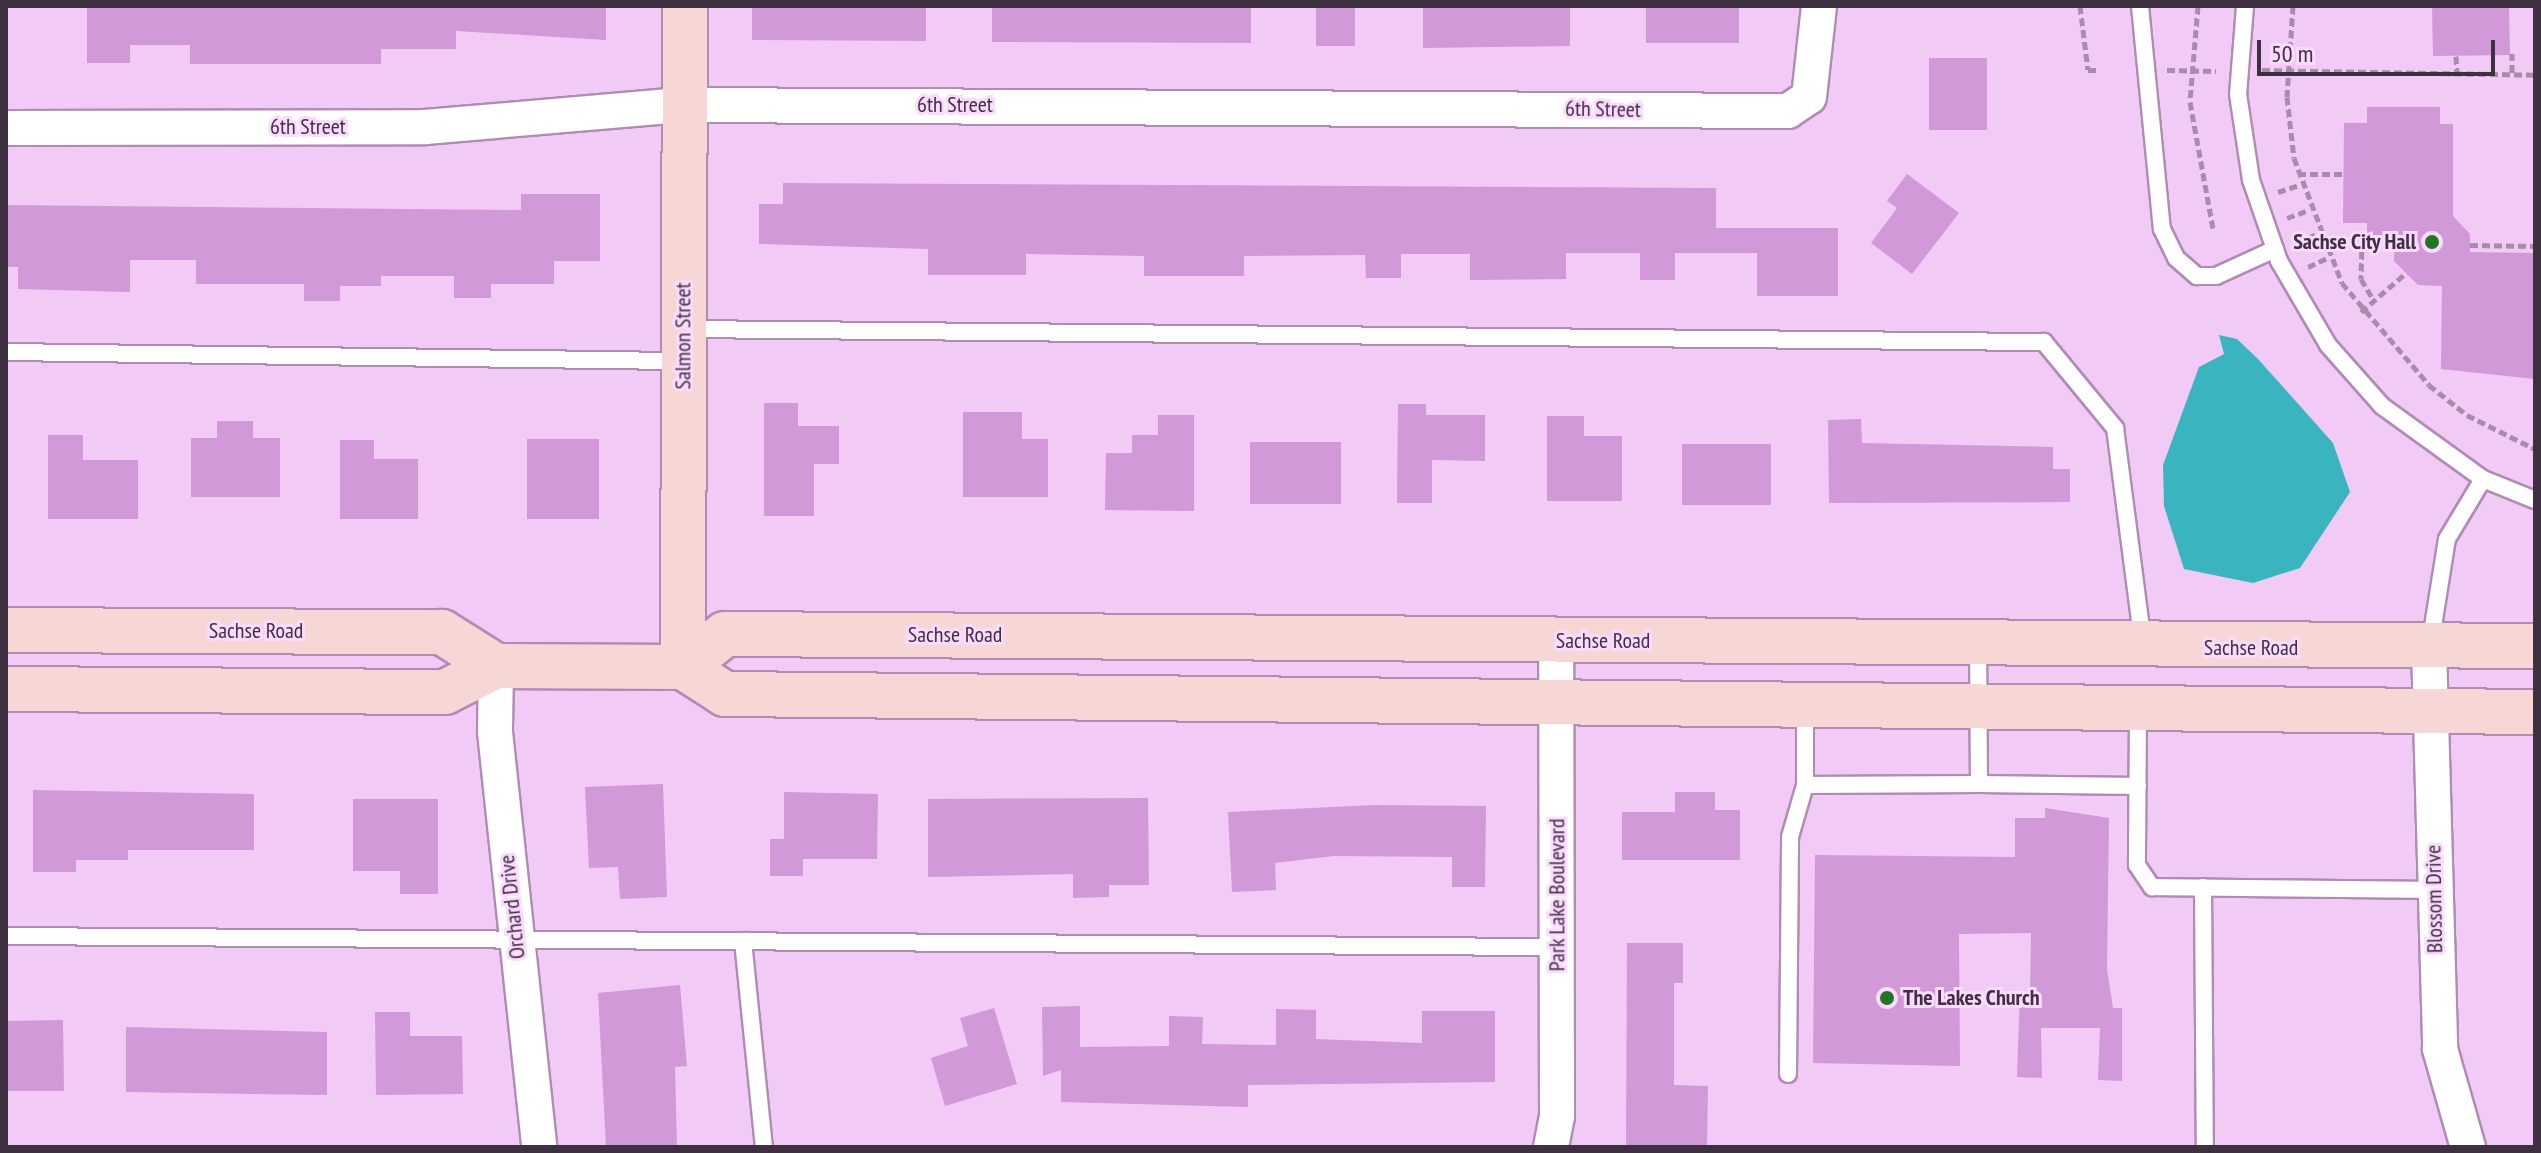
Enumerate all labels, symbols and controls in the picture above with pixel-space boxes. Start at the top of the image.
scale bar [2261,24,2499,74]
text: 50 m [2271,38,2313,69]
street label: 6th Street [917,92,993,118]
street label: 6th Street [1565,95,1641,123]
street label: 6th Street [270,114,346,140]
place label: Sachse City Hall [2292,229,2416,255]
marker: Sachse City Hall [2423,233,2441,251]
street label: Salmon Street [670,282,696,390]
street label: Sachse Road [209,618,303,644]
street label: Sachse Road [908,622,1002,648]
street label: Sachse Road [1556,628,1650,654]
street label: Sachse Road [2204,635,2298,661]
street label: Park Lake Boulevard [1544,818,1570,972]
street label: Blossom Drive [2420,845,2448,953]
street label: Orchard Drive [493,854,531,960]
place label: The Lakes Church [1903,985,2040,1011]
marker: The Lakes Church [1878,989,1896,1007]

